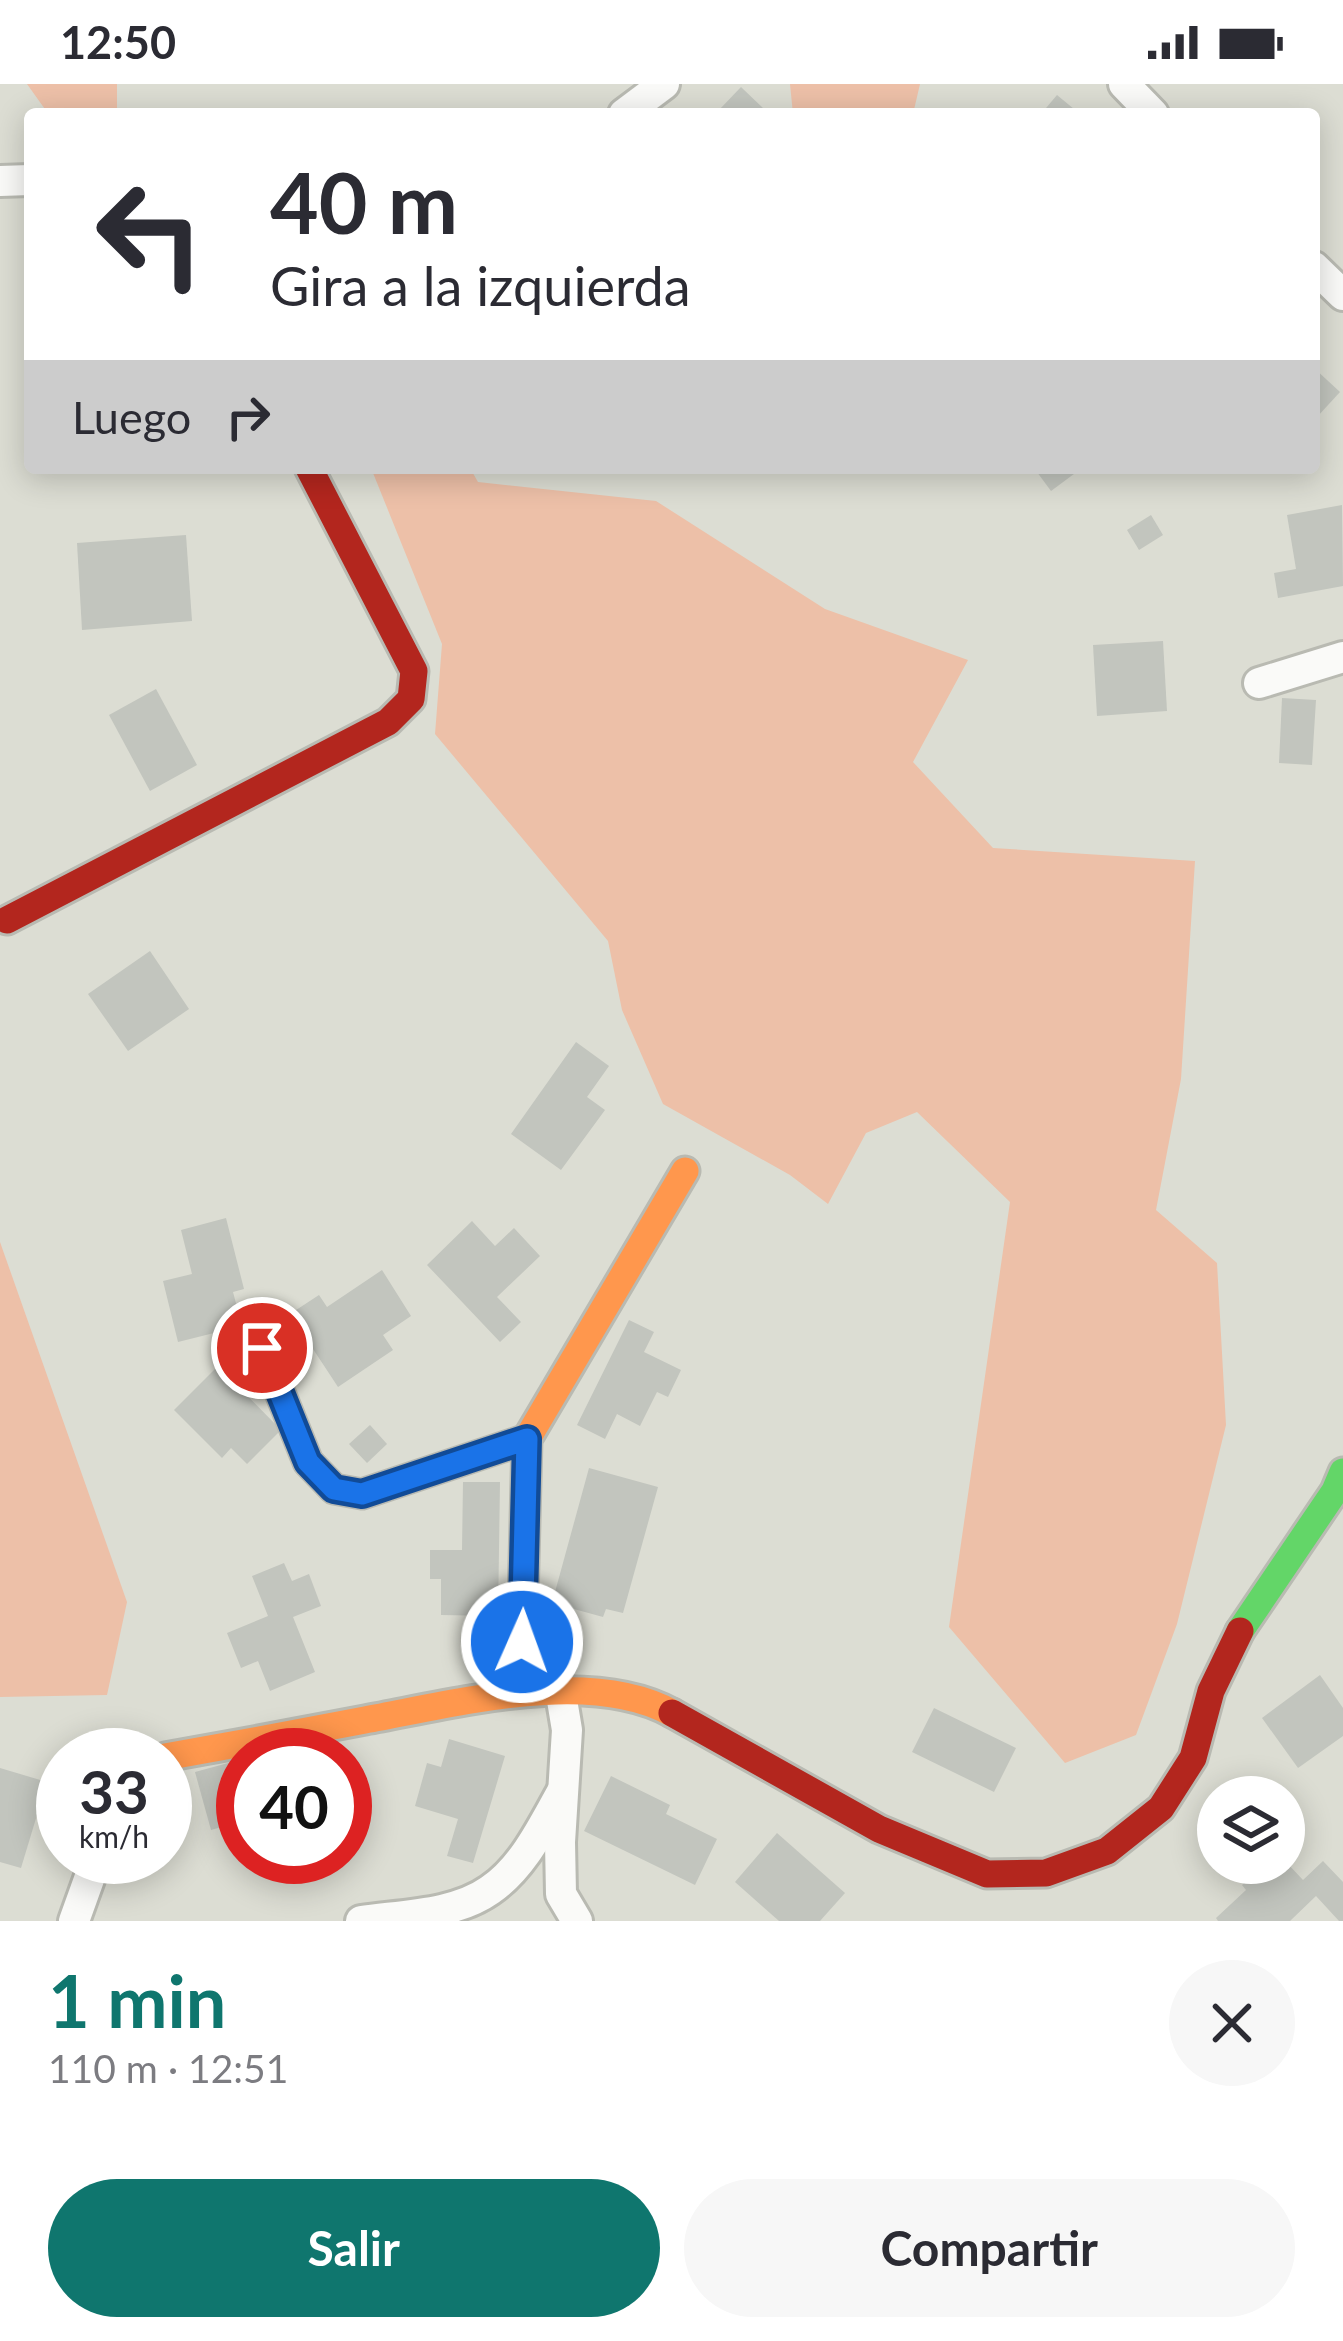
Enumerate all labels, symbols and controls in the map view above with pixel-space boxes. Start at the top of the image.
text: 12:50 [60,15,176,69]
text: 40 m [270,151,458,252]
icon: left [72,156,228,312]
text: Gira a la izquierda [270,253,691,318]
icon: right [215,384,281,450]
text: Luego [72,390,191,444]
pin [211,1297,313,1399]
icon: arrive [229,1315,295,1381]
position arrow [459,1579,585,1705]
speed limit sign: 40 [216,1728,372,1884]
text: 33 [79,1755,149,1827]
map controls [1197,1776,1305,1884]
button: layers [1197,1776,1305,1884]
text: km/h [79,1818,149,1854]
text: 1 min [48,1957,226,2043]
button: close [1169,1960,1295,2086]
text: 110 m · 12:51 [48,2045,288,2091]
button: Salir [48,2179,660,2317]
button: Compartir [684,2179,1295,2317]

